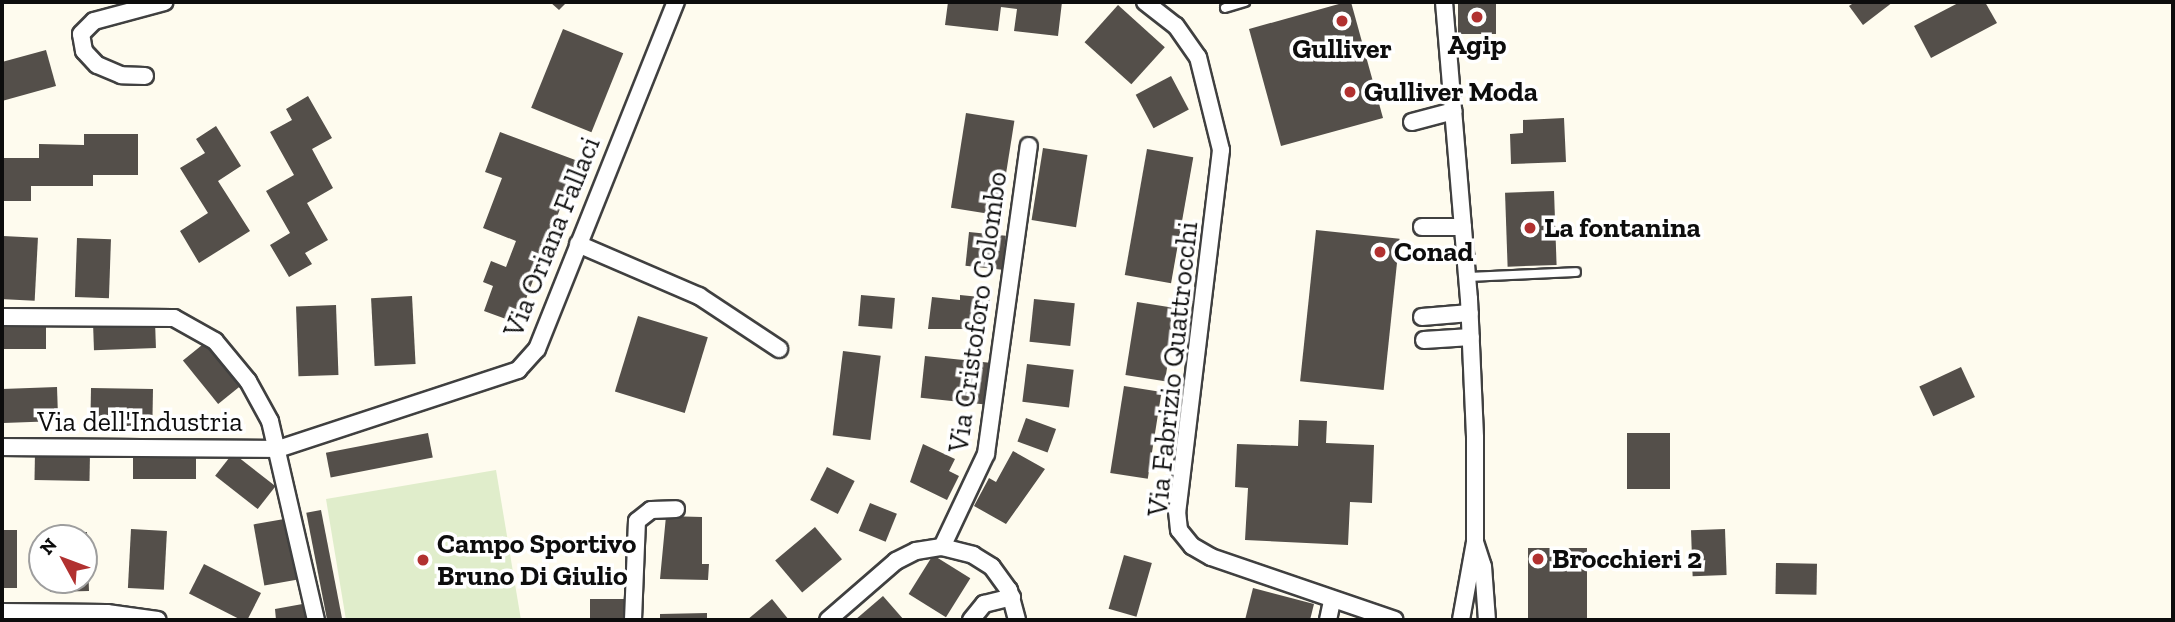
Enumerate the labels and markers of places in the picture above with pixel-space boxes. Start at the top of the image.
marker: Agip [1469,9,1485,25]
marker: Gulliver [1334,13,1350,29]
place label: Agip [1447,28,1507,62]
place label: Gulliver [1292,32,1392,66]
place label: Gulliver Moda [1364,75,1538,109]
marker: Gulliver Moda [1342,84,1358,100]
place label: La fontanina [1544,211,1701,245]
marker: La fontanina [1522,220,1538,236]
place label: Conad [1394,235,1473,269]
marker: Conad [1372,244,1388,260]
place label: Campo Sportivo Bruno Di Giulio [437,527,636,593]
place label: Brocchieri 2 [1552,542,1702,576]
marker: Brocchieri 2 [1530,551,1546,567]
marker: Campo Sportivo Bruno Di Giulio [415,552,431,568]

